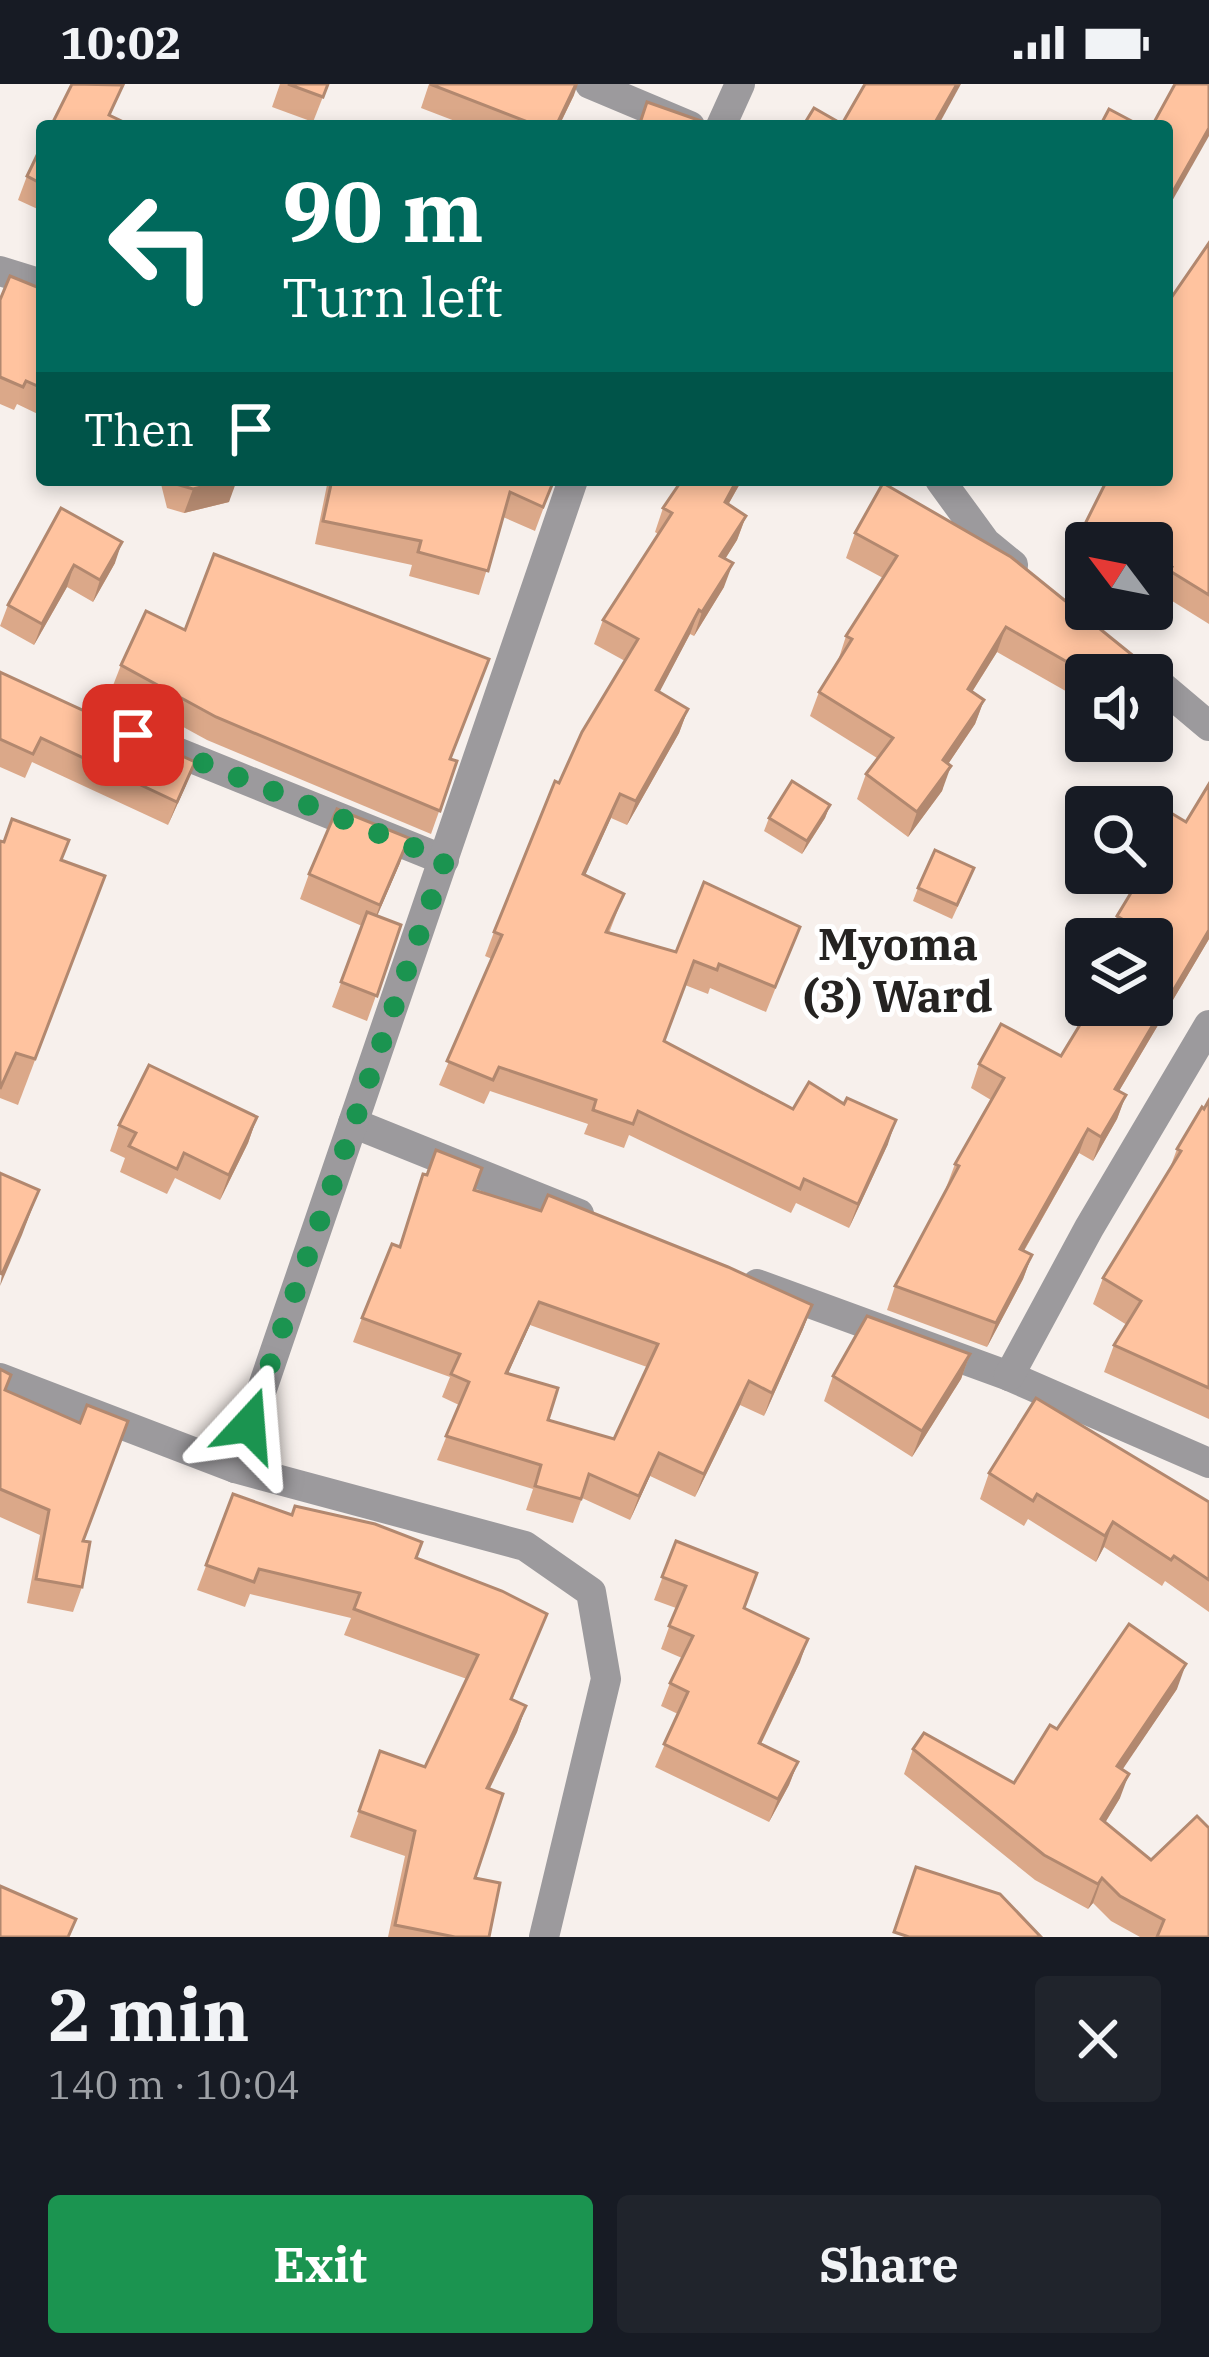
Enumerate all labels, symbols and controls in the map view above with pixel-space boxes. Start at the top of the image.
text: 10:02 [60,13,182,71]
text: 90 m [282,156,484,265]
icon: left [84,168,240,324]
text: Turn left [282,262,503,332]
icon: arrive [218,396,284,462]
text: Then [84,400,194,458]
north arrow [1065,522,1173,630]
map controls [1065,522,1173,1026]
button: sound [1065,654,1173,762]
pin [82,684,184,786]
icon: arrive [100,702,166,768]
button: search [1065,786,1173,894]
district label: Myoma (3) Ward [803,914,993,1024]
button: layers [1065,918,1173,1026]
position arrow [186,1362,312,1488]
text: 2 min [48,1967,250,2061]
button: close [1035,1976,1161,2102]
text: 140 m · 10:04 [48,2059,300,2110]
button: Exit [48,2195,593,2333]
button: Share [617,2195,1161,2333]

